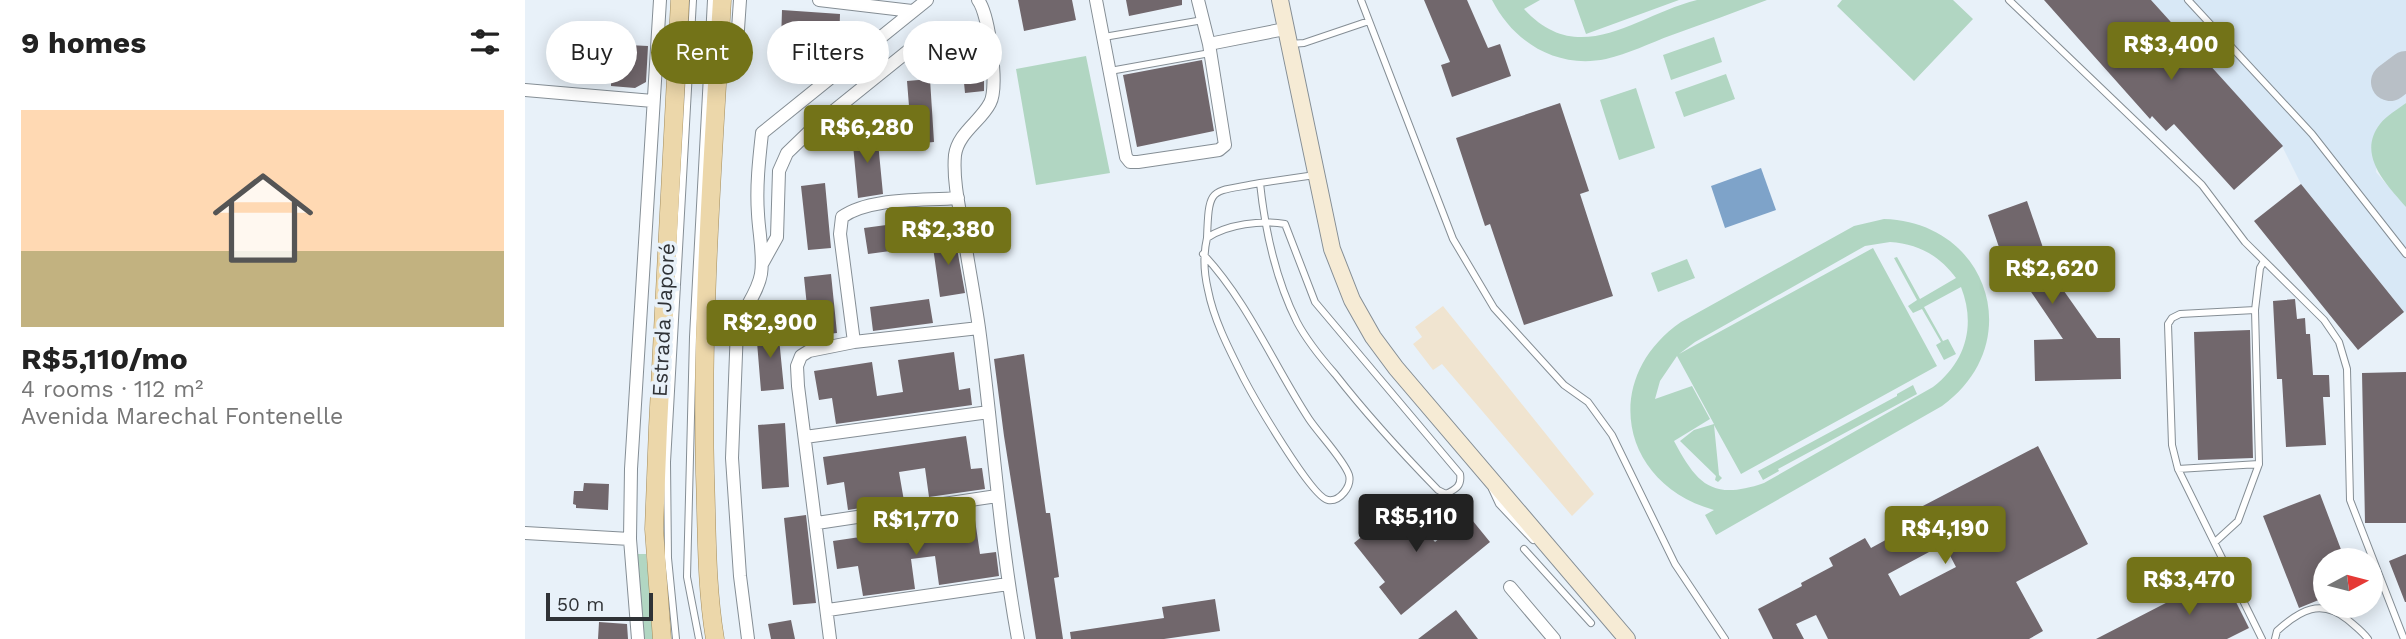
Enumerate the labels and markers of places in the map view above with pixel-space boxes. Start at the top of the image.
pin: R$3,400 [2106,22,2236,82]
pin: R$6,280 [802,106,932,165]
pin: R$2,380 [883,208,1013,267]
pin: R$2,620 [1987,246,2117,306]
pin: R$2,900 [705,300,835,360]
pin: R$5,110 [1351,494,1481,554]
pin: R$1,770 [851,498,981,557]
pin: R$4,190 [1880,506,2010,566]
pin: R$3,470 [2124,558,2254,617]

